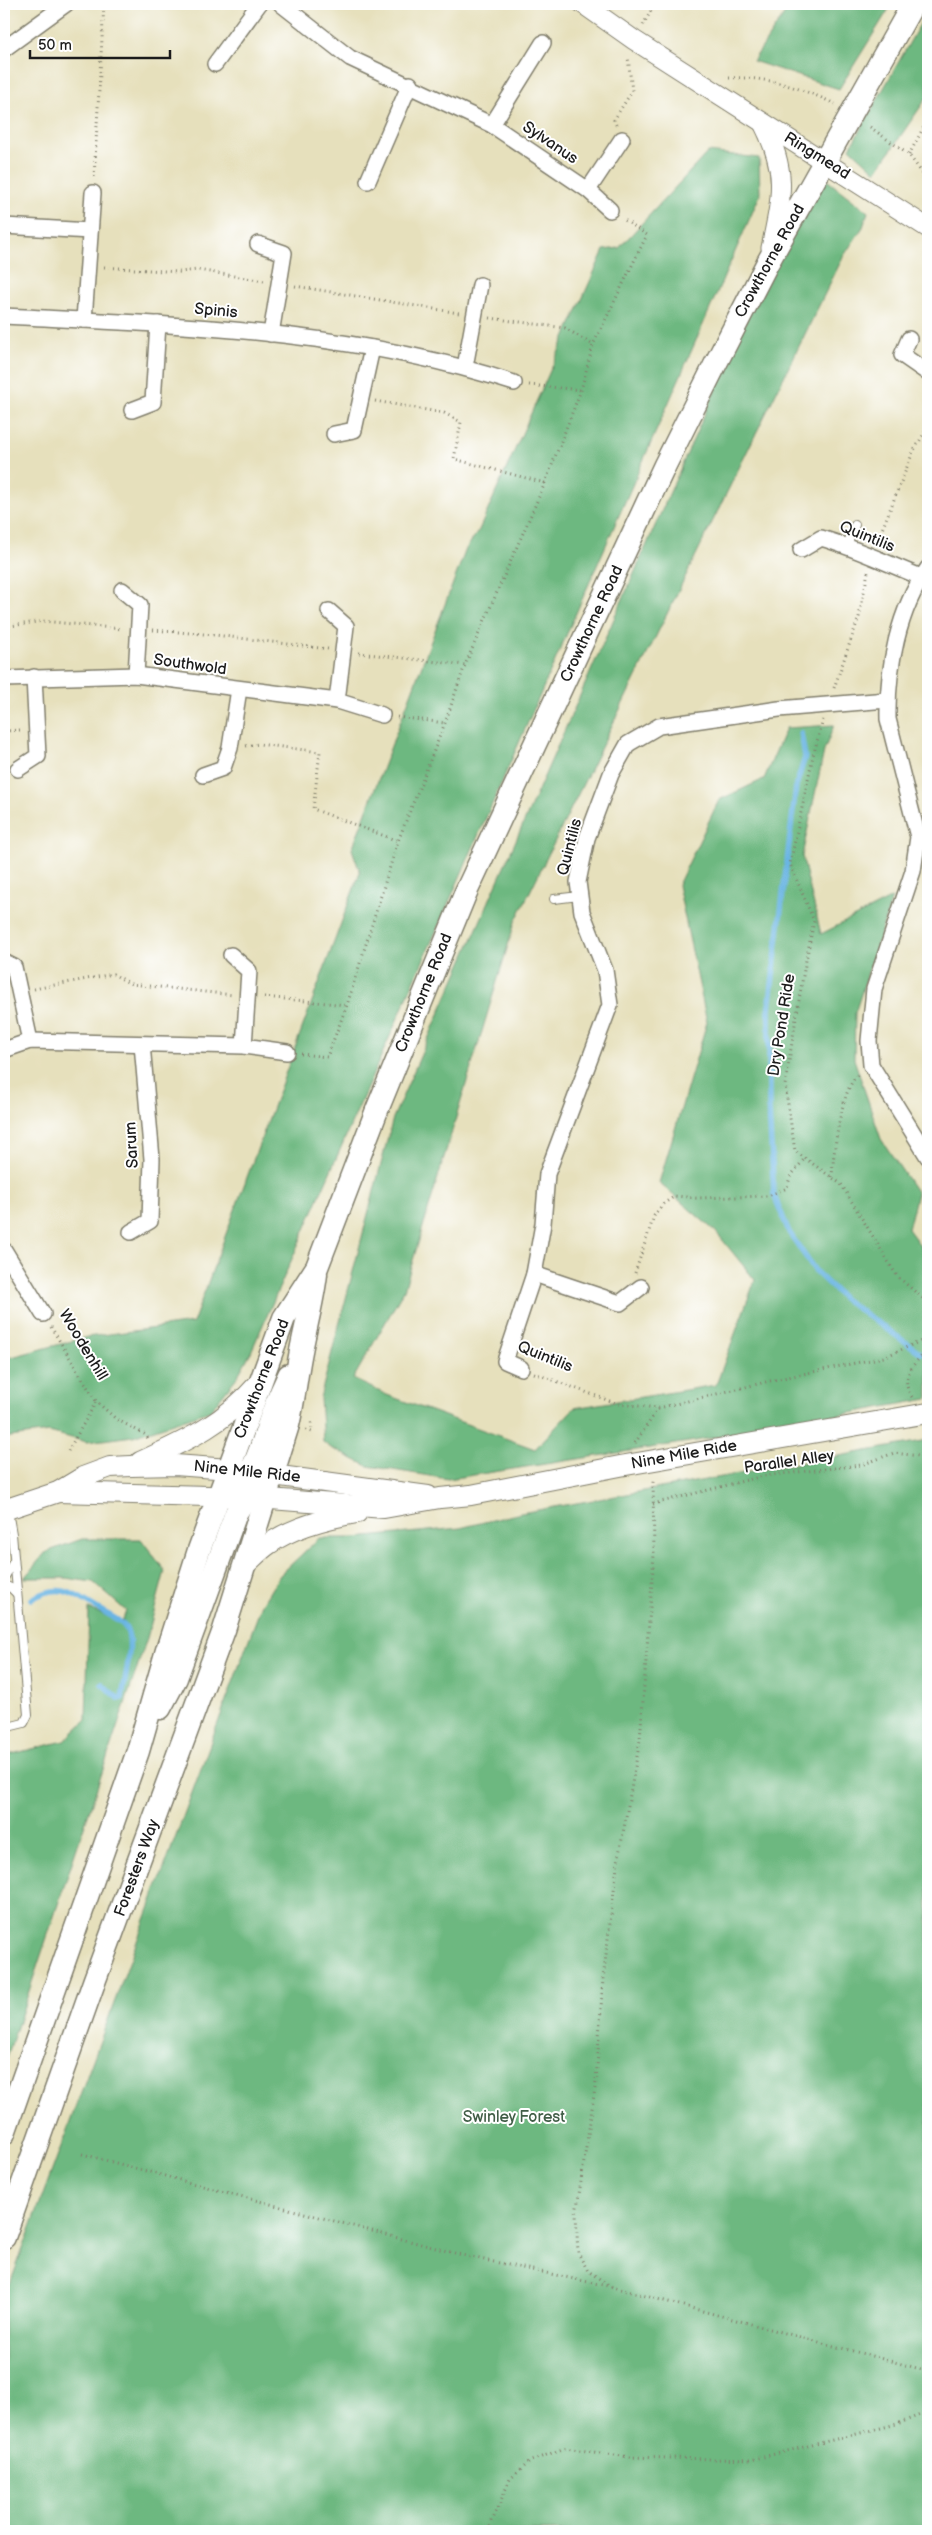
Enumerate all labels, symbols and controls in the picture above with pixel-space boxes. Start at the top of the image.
scale bar [30,28,170,60]
text: 50 m [38,36,72,55]
street label: Sylvanus [519,118,581,168]
street label: Ringmead [780,128,854,184]
street label: Crowthorne Road [731,201,809,321]
street label: Spinis [194,300,239,322]
street label: Quintilis [837,517,898,557]
street label: Crowthorne Road [557,563,627,685]
street label: Southwold [152,650,228,680]
street label: Quintilis [554,816,586,877]
street label: Crowthorne Road [391,931,457,1055]
street label: Dry Pond Ride [765,972,800,1078]
street label: Sarum [121,1121,143,1169]
street label: Woodenhill [54,1306,112,1384]
street label: Crowthorne Road [230,1316,294,1442]
street label: Quintilis [515,1337,576,1377]
street label: Nine Mile Ride [630,1436,739,1474]
street label: Parallel Alley [743,1446,836,1478]
street label: Nine Mile Ride [193,1457,302,1487]
street label: Foresters Way [111,1816,164,1919]
park label: Swinley Forest [463,2108,565,2127]

